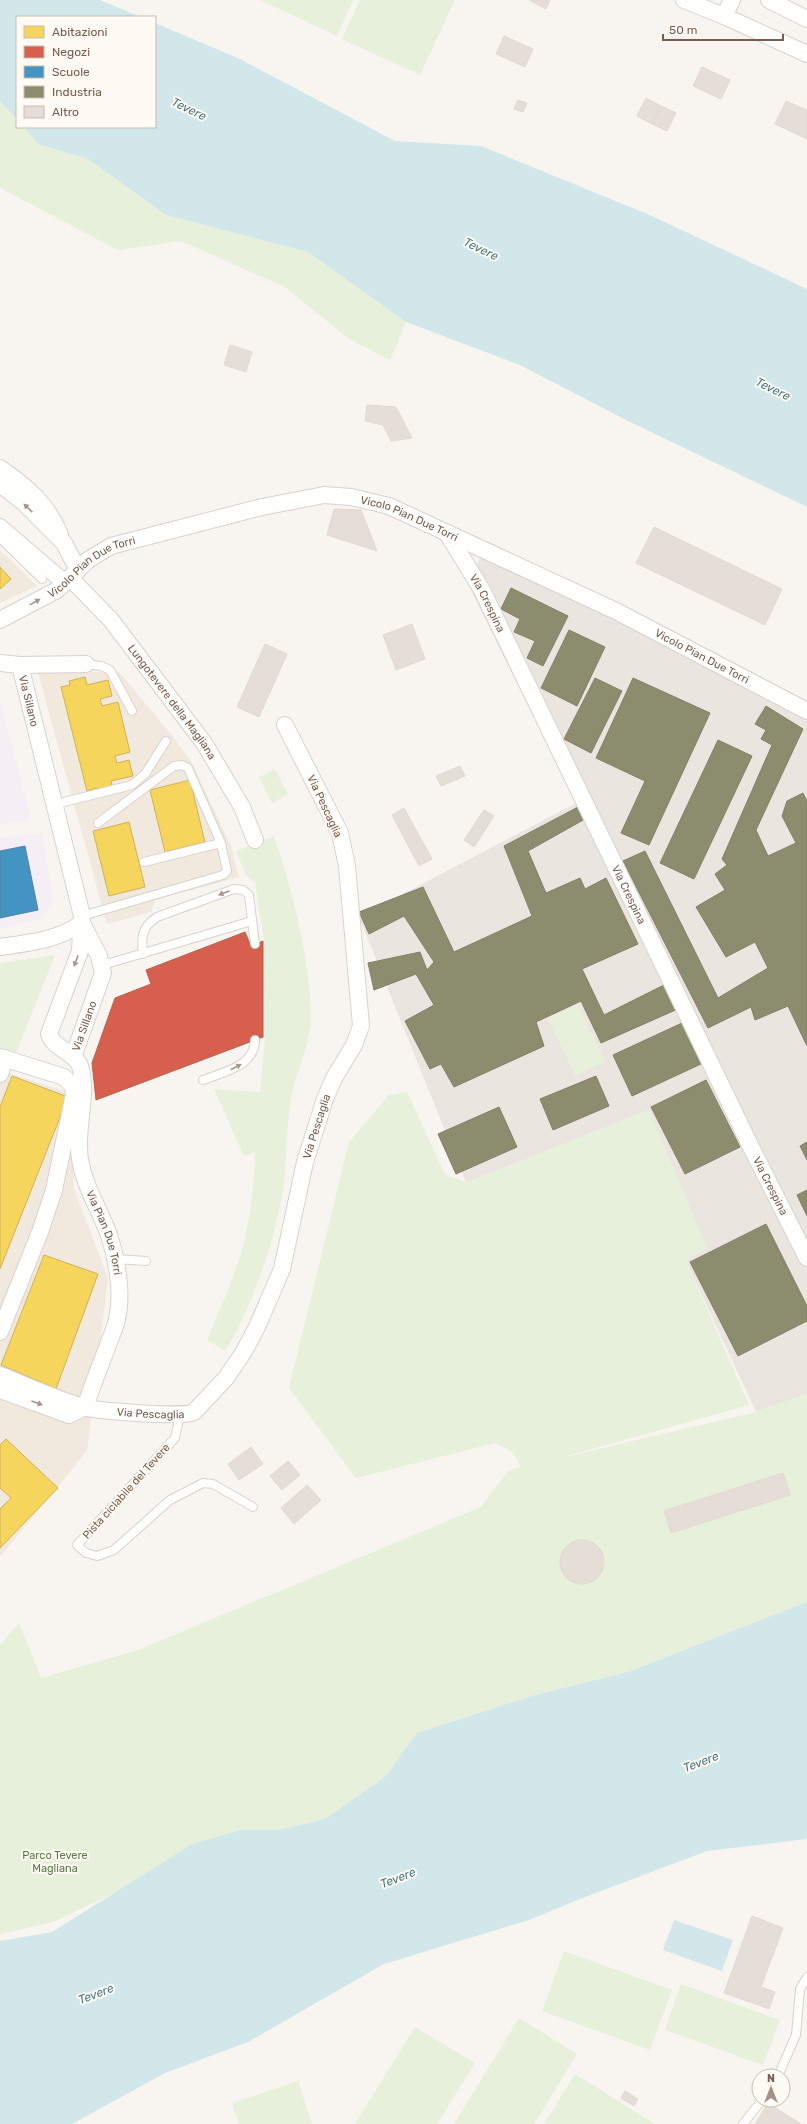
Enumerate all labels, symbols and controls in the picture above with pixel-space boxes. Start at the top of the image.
legend [16,16,156,128]
scale bar [663,16,783,42]
text: 50 m [669,23,697,37]
text: Abitazioni [52,25,108,39]
text: Negozi [52,45,90,59]
text: Scuole [52,65,90,79]
text: Industria [52,85,102,99]
water label: Tevere [169,95,209,123]
text: Altro [52,105,79,119]
water label: Tevere [461,235,501,263]
water label: Tevere [753,375,793,403]
street label: Vicolo Pian Due Torri [359,493,460,544]
one-way arrow [23,503,33,512]
street label: Vicolo Pian Due Torri [46,534,137,601]
street label: Via Crespina [467,572,507,634]
one-way arrow [29,599,41,606]
street label: Vicolo Pian Due Torri [652,626,751,687]
street label: Lungotevere della Magliana [125,642,218,762]
street label: Via Sillano [16,674,41,728]
street label: Via Pescaglia [304,773,345,840]
street label: Via Crespina [609,863,648,926]
one-way arrow [218,890,230,896]
one-way arrow [73,955,79,967]
street label: Via Sillano [70,999,100,1053]
one-way arrow [231,1063,242,1070]
street label: Via Pescaglia [300,1092,333,1161]
street label: Via Crespina [750,1155,790,1218]
street label: Via Pian Due Torri [83,1188,124,1276]
one-way arrow [31,1401,43,1407]
street label: Via Pescaglia [116,1405,185,1421]
street label: Pista ciclabile del Tevere [80,1441,173,1542]
water label: Tevere [681,1749,721,1775]
park label: Parco Tevere Magliana [22,1849,88,1875]
water label: Tevere [378,1865,418,1891]
water label: Tevere [76,1981,116,2007]
north arrow [751,2068,791,2108]
text: N [767,2072,775,2085]

